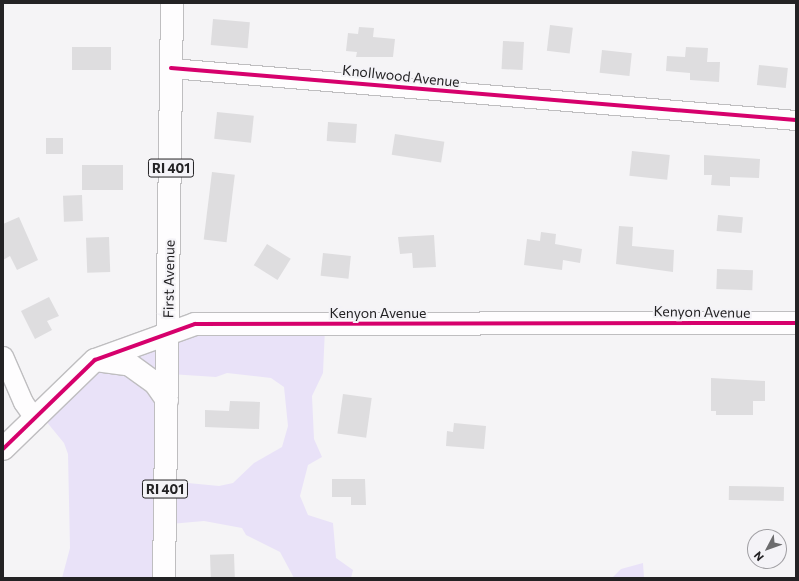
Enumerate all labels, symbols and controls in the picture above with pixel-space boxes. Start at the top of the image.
street label: Knollwood Avenue [341,61,461,91]
road number: RI 401 [147,157,195,179]
street label: First Avenue [160,240,178,318]
street label: Kenyon Avenue [653,303,751,321]
street label: Kenyon Avenue [330,305,426,321]
road number: RI 401 [141,478,189,500]
north arrow [747,529,787,569]
text: N [751,549,766,564]

